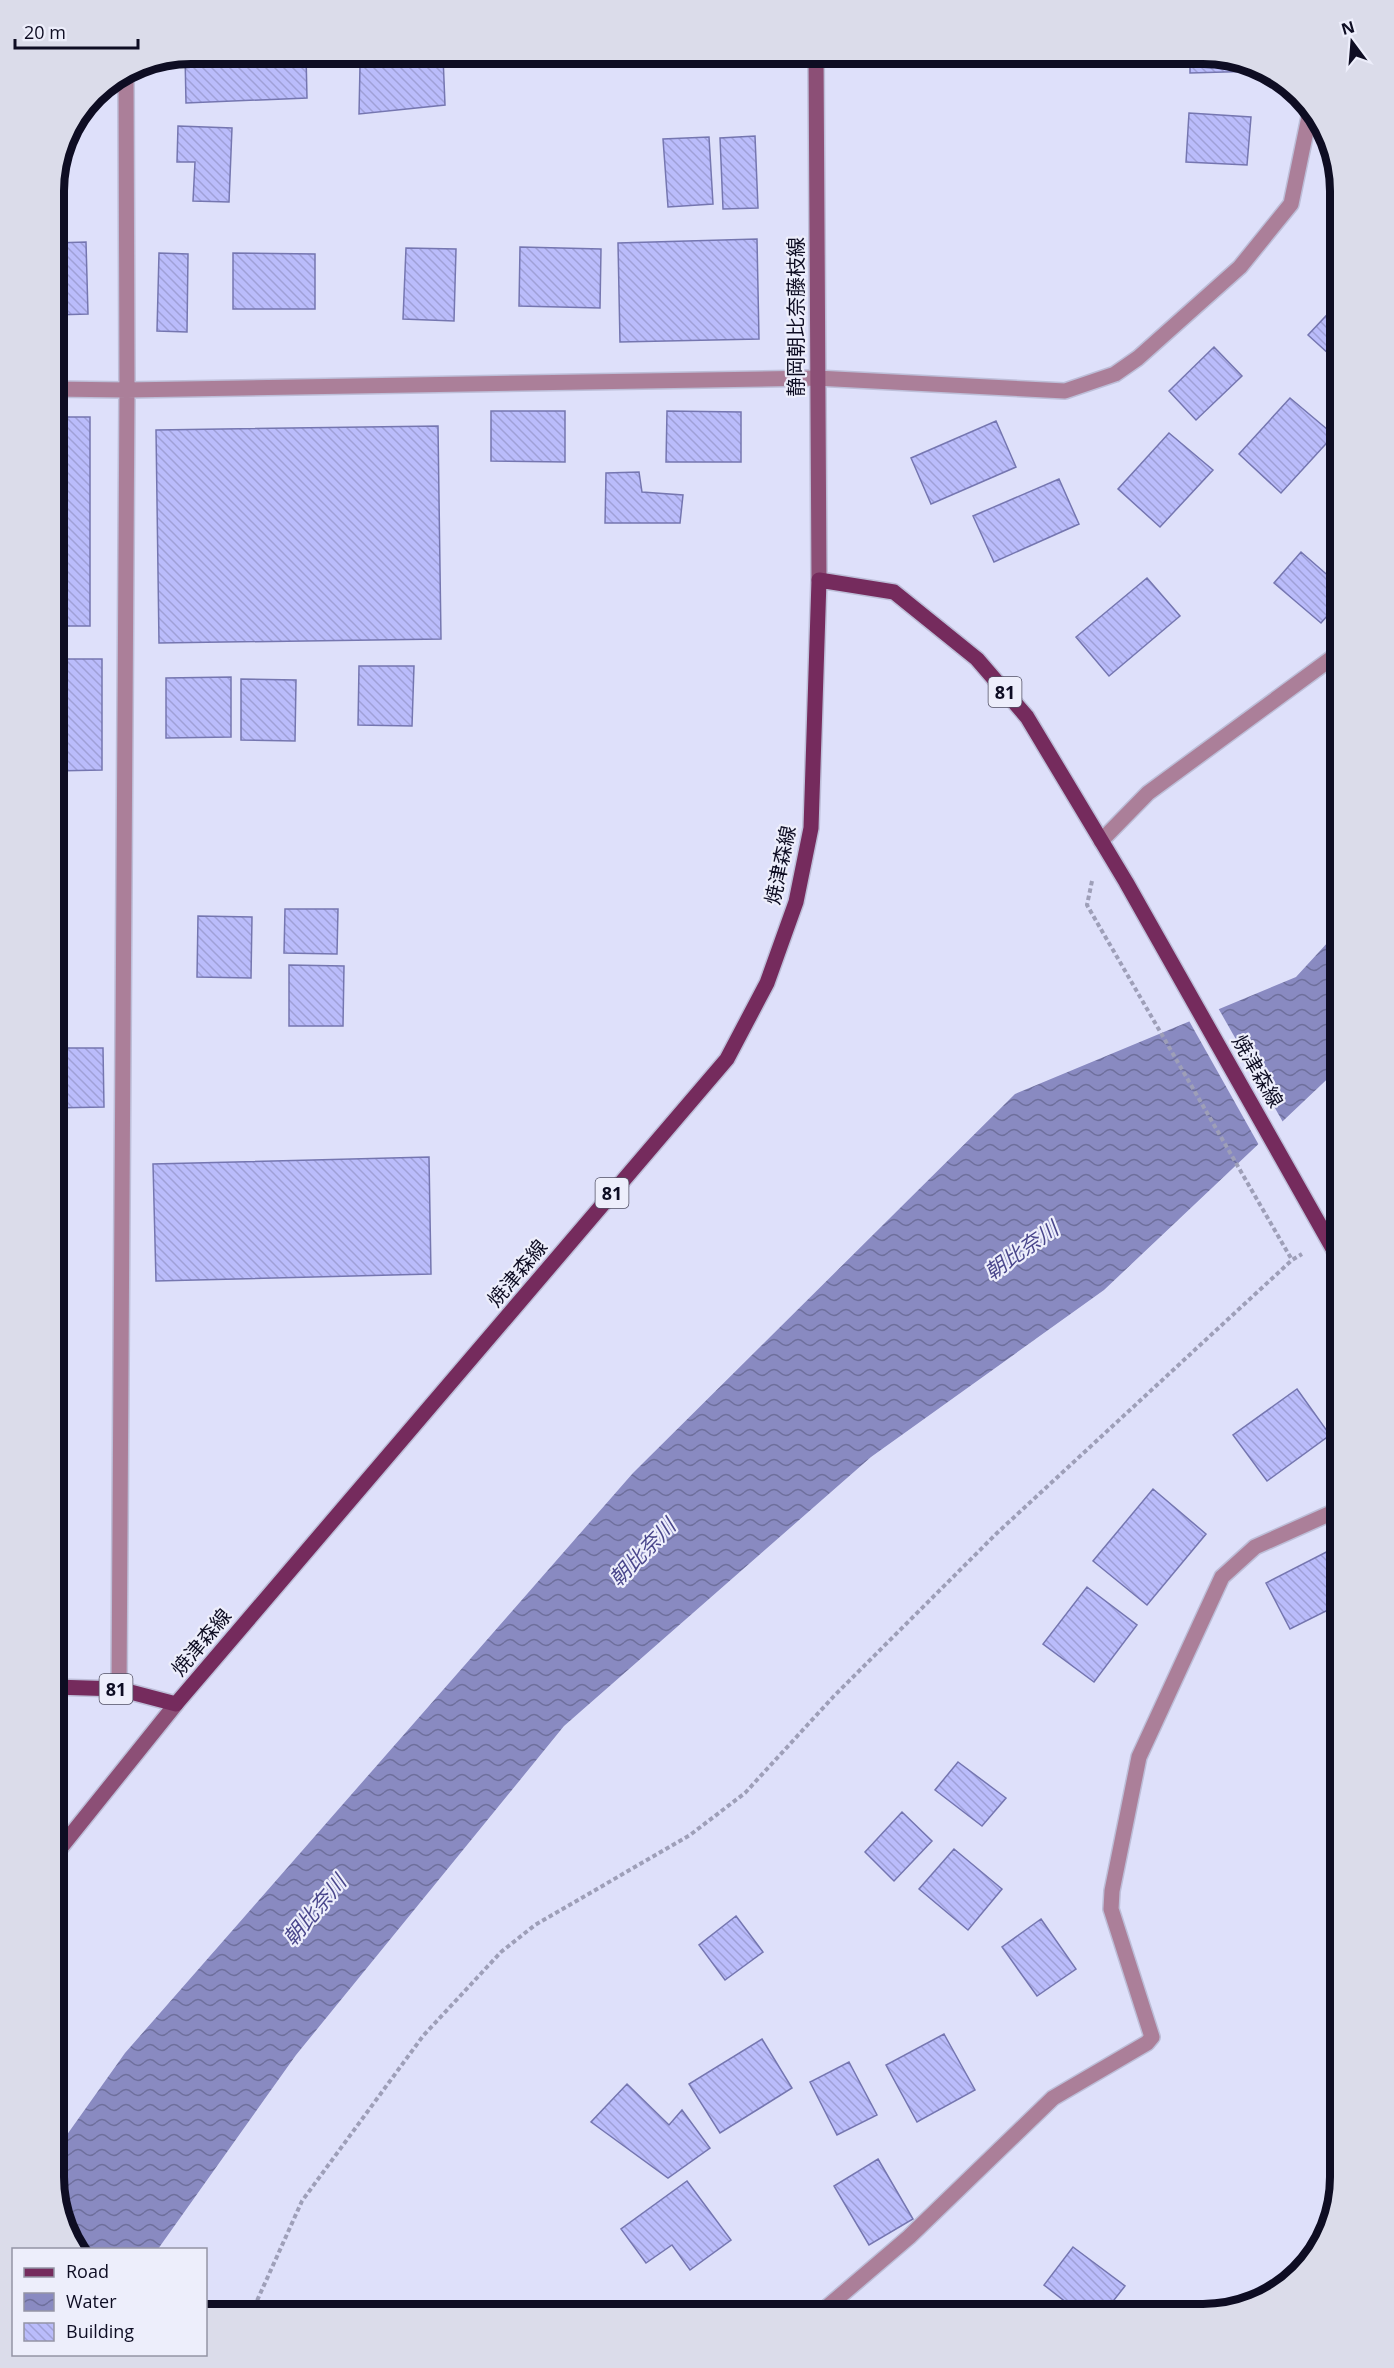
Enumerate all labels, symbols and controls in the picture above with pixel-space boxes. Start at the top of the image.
scale bar [15,12,138,50]
north arrow [1322,12,1382,72]
text: N [1339,15,1357,40]
text: 20 m [24,20,66,44]
street label: 静岡朝比奈藤枝線 [782,237,809,397]
road number: 81 [988,677,1022,707]
street label: 焼津森線 [758,823,802,907]
street label: 焼津森線 [1226,1030,1290,1112]
road number: 81 [596,1178,628,1208]
water label: 朝比奈川 [979,1213,1065,1286]
street label: 焼津森線 [481,1234,553,1312]
water label: 朝比奈川 [603,1511,683,1592]
street label: 焼津森線 [165,1603,237,1681]
road number: 81 [100,1674,132,1704]
water label: 朝比奈川 [276,1867,353,1951]
legend [12,2248,207,2356]
text: Road [66,2259,109,2283]
text: Water [66,2289,117,2313]
text: Building [66,2319,134,2343]

